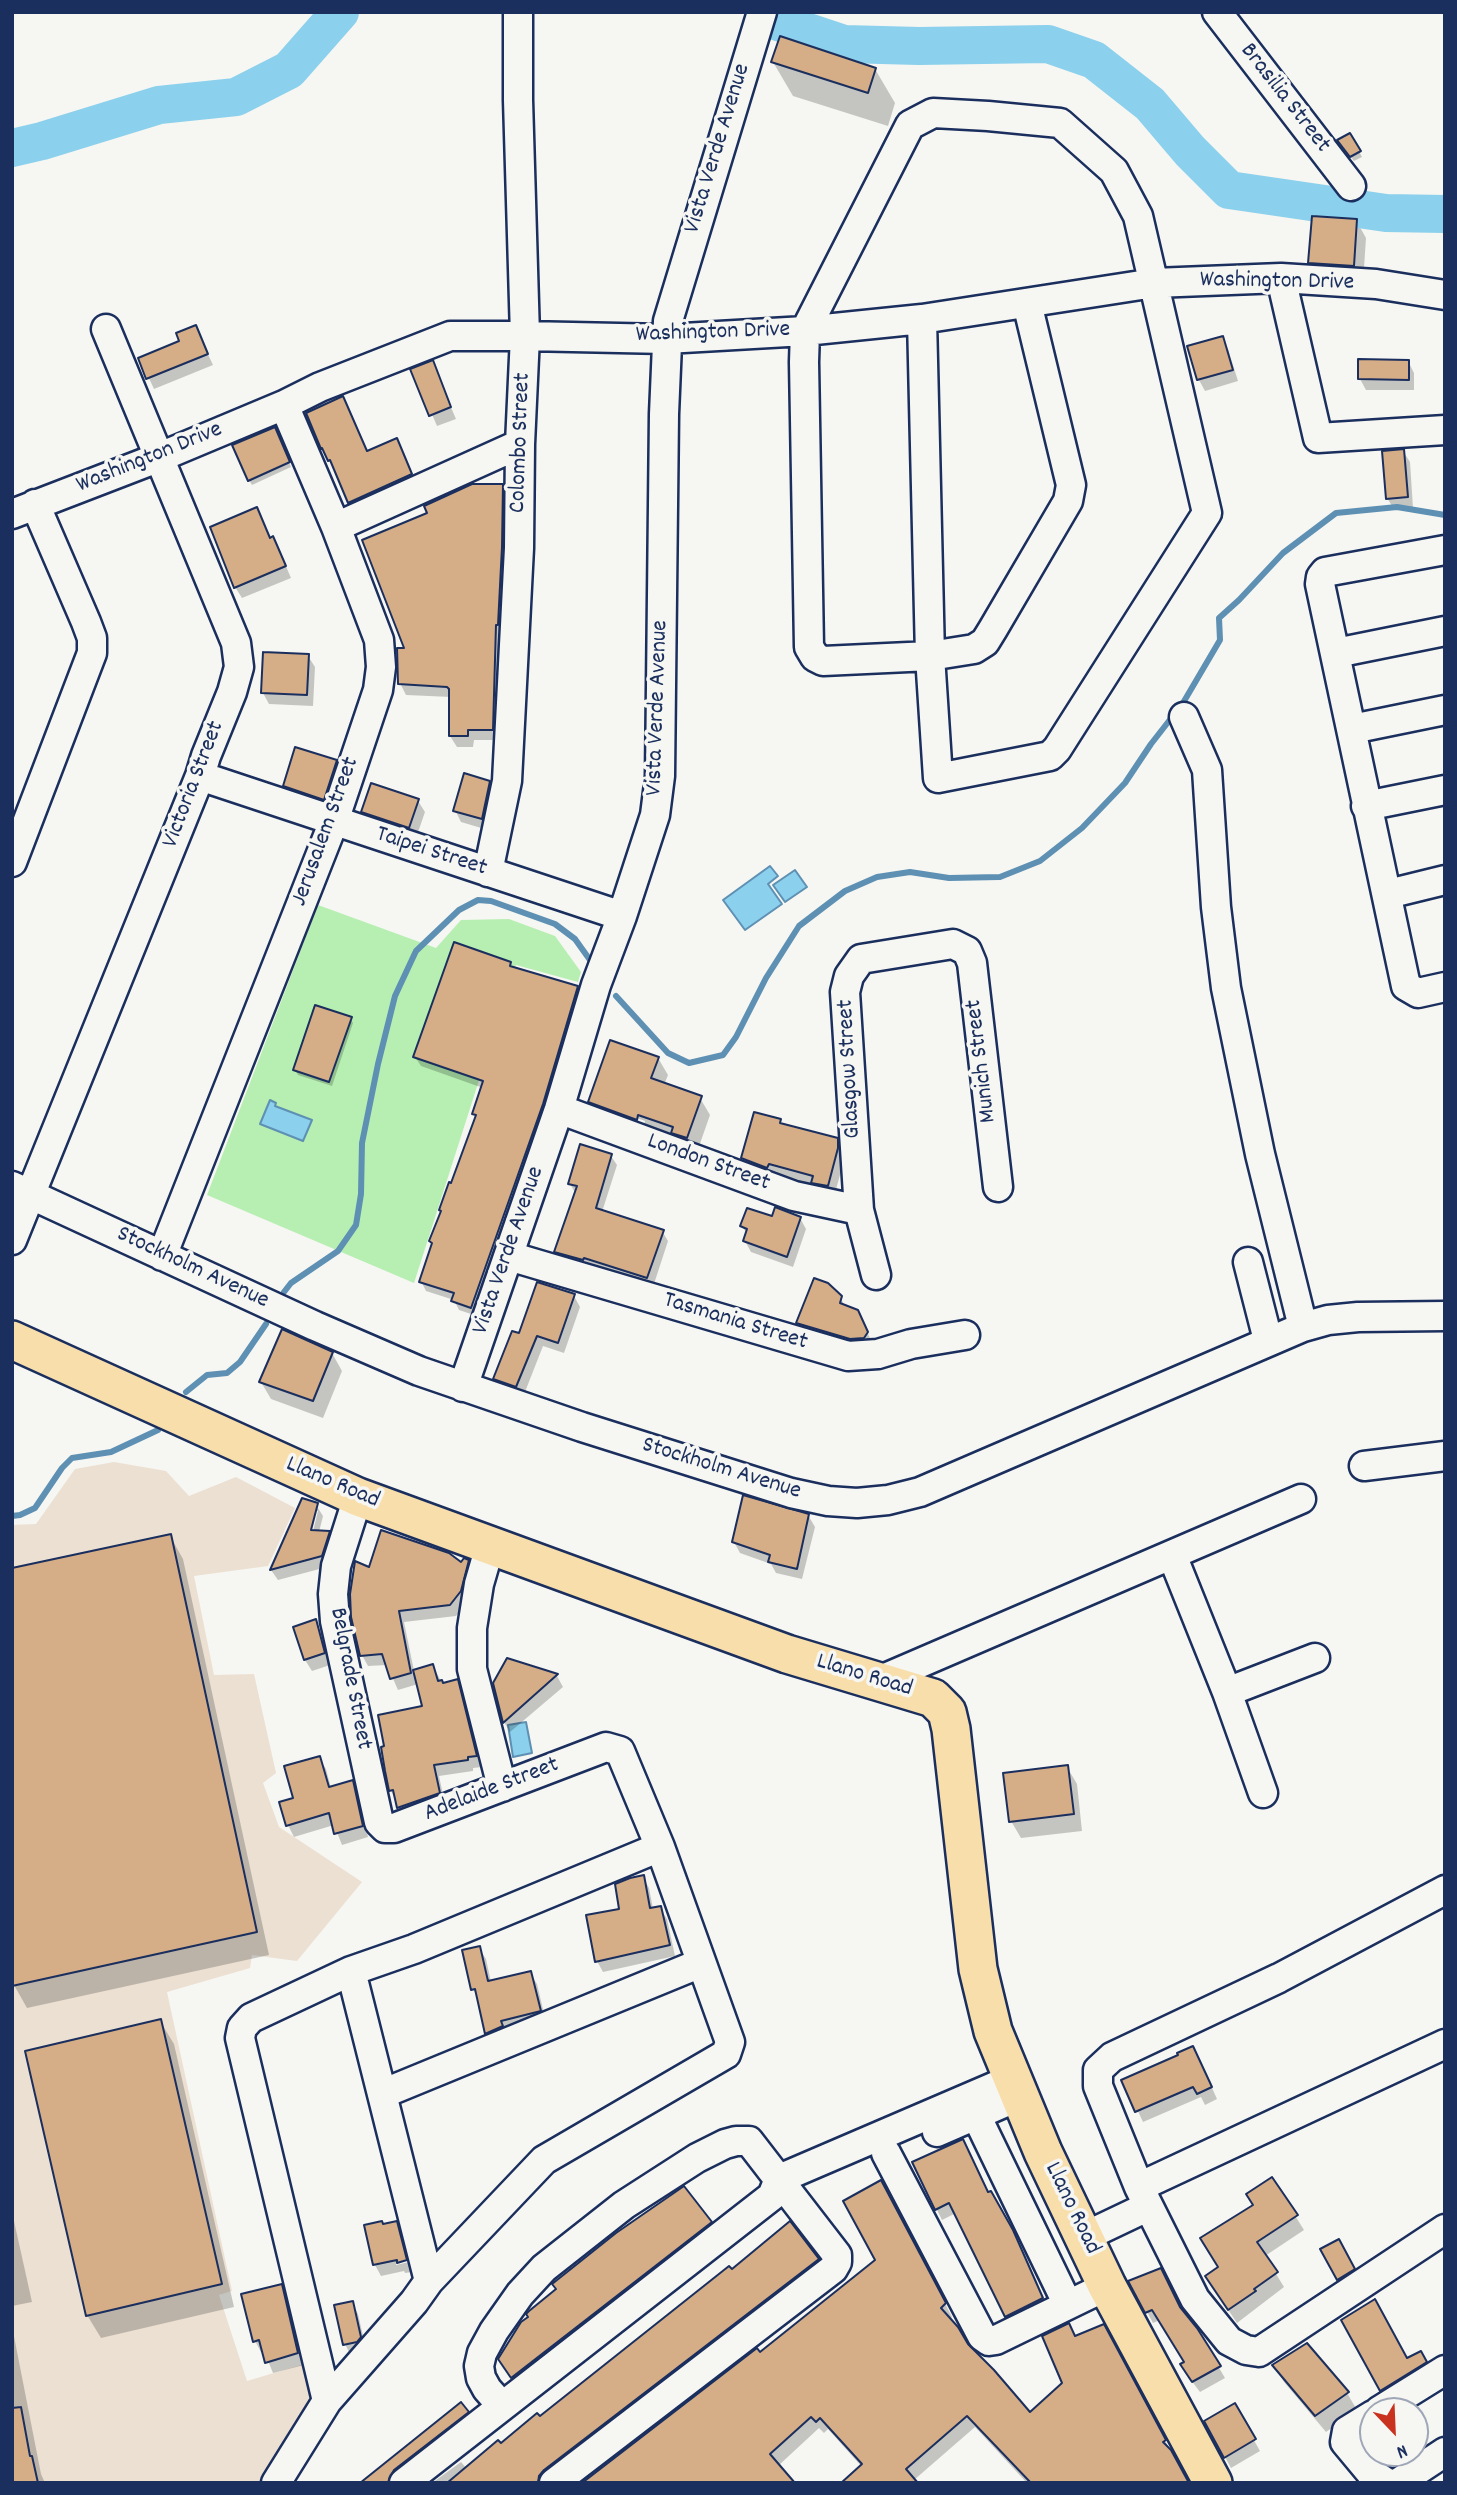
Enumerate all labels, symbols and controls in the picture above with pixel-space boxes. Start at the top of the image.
street label: Brasilia Street [1232,38,1336,160]
street label: Vista Verde Avenue [680,61,758,237]
street label: Washington Drive [1200,267,1354,299]
street label: Washington Drive [635,317,791,351]
street label: Colombo Street [505,372,539,514]
street label: Washington Drive [73,417,227,501]
street label: Vista Verde Avenue [642,620,676,796]
street label: Victoria Street [158,718,232,852]
street label: Jerusalem Street [287,754,367,910]
street label: Taipei Street [372,822,490,884]
street label: Munich Street [961,998,1005,1124]
street label: Glasgow Street [833,999,869,1139]
street label: London Street [643,1129,773,1199]
street label: Vista Verde Avenue [468,1163,552,1339]
street label: Stockholm Avenue [111,1221,273,1317]
street label: Tasmania Street [659,1287,811,1359]
street label: Stockholm Avenue [638,1432,804,1508]
street label: Llano Road [281,1451,383,1517]
street label: Belgrade Street [321,1606,377,1752]
street label: Llano Road [812,1649,916,1705]
street label: Adelaide Street [421,1752,563,1830]
street label: Llano Road [1036,2158,1106,2260]
north arrow [1359,2397,1429,2467]
text: N [1392,2436,1411,2464]

